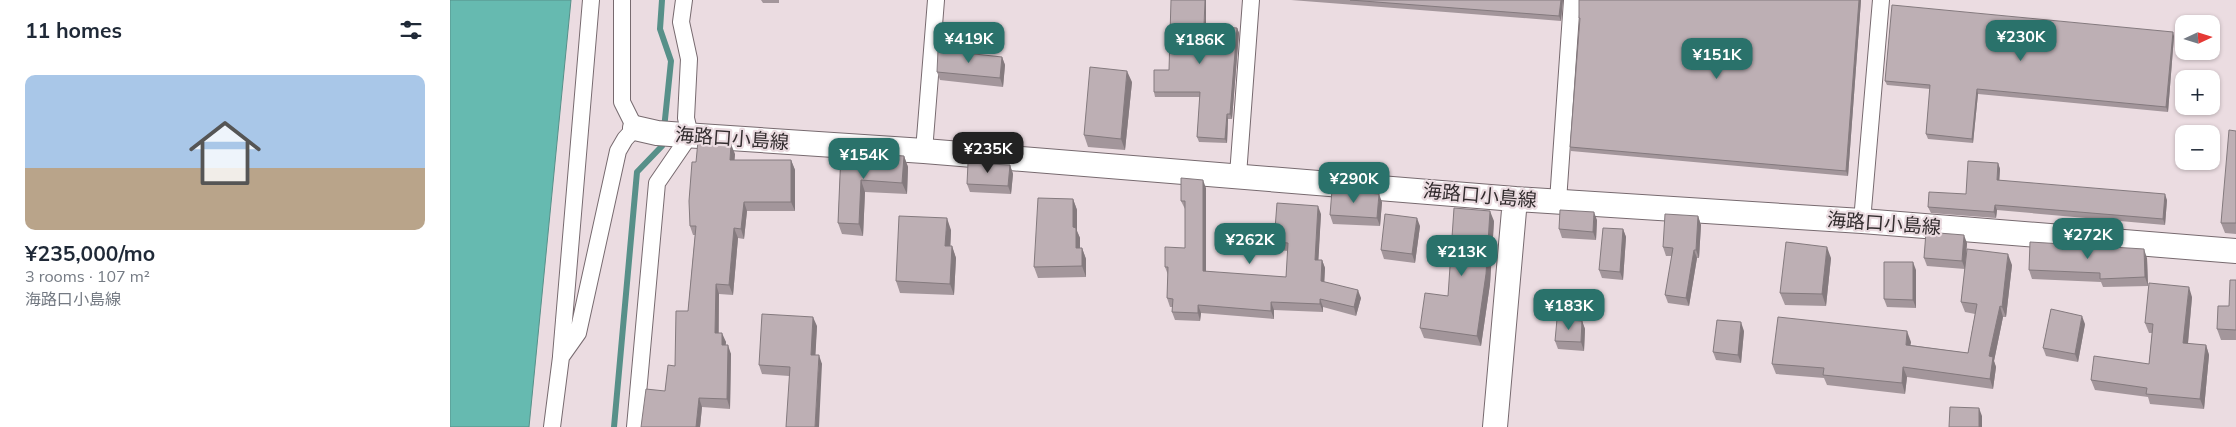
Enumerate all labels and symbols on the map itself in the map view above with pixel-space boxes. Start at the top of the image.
north arrow [2175,15,2220,60]
pin: ¥230K [1986,20,2056,62]
pin: ¥419K [934,22,1004,64]
pin: ¥186K [1165,22,1235,65]
pin: ¥151K [1682,38,1752,80]
street label: 海路口小島線 [674,122,790,154]
pin: ¥235K [953,132,1023,174]
pin: ¥154K [829,138,899,180]
pin: ¥290K [1319,162,1389,204]
street label: 海路口小島線 [1422,178,1538,212]
street label: 海路口小島線 [1826,207,1942,239]
pin: ¥272K [2053,218,2123,260]
pin: ¥262K [1215,222,1285,265]
pin: ¥213K [1427,234,1497,277]
pin: ¥183K [1534,288,1604,331]

